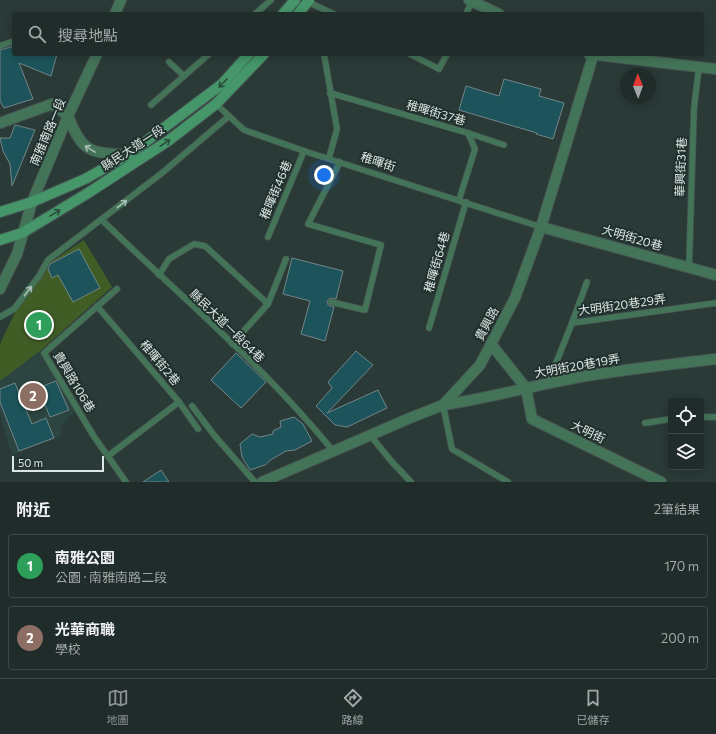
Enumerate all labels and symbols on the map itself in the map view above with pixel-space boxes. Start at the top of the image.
north arrow [620,68,656,104]
one-way arrow [218,78,228,88]
street label: 南雅南路一段 [27,96,68,167]
street label: 稚暉街37巷 [405,97,468,127]
street label: 縣民大道一段 [98,122,166,173]
street label: 華興街31巷 [672,137,688,197]
one-way arrow [159,139,170,147]
one-way arrow [85,145,96,153]
street label: 稚暉街 [359,149,398,173]
street label: 稚暉街46巷 [256,158,294,221]
your location [314,165,334,185]
one-way arrow [117,200,128,208]
one-way arrow [49,209,60,217]
street label: 大明街20巷 [600,222,664,252]
street label: 稚暉街64巷 [421,230,451,294]
one-way arrow [24,286,32,297]
street label: 縣民大道一段64巷 [187,286,268,365]
street label: 大明街20巷29弄 [577,291,667,317]
street label: 貴興路 [471,304,501,343]
pin: 1 [26,310,52,340]
street label: 稚暉街2巷 [138,337,184,388]
street label: 貴興路106巷 [51,349,98,414]
street label: 大明街20巷19弄 [533,351,621,379]
pin: 2 [20,381,46,411]
street label: 大明街 [569,417,608,445]
scale bar [12,454,104,473]

